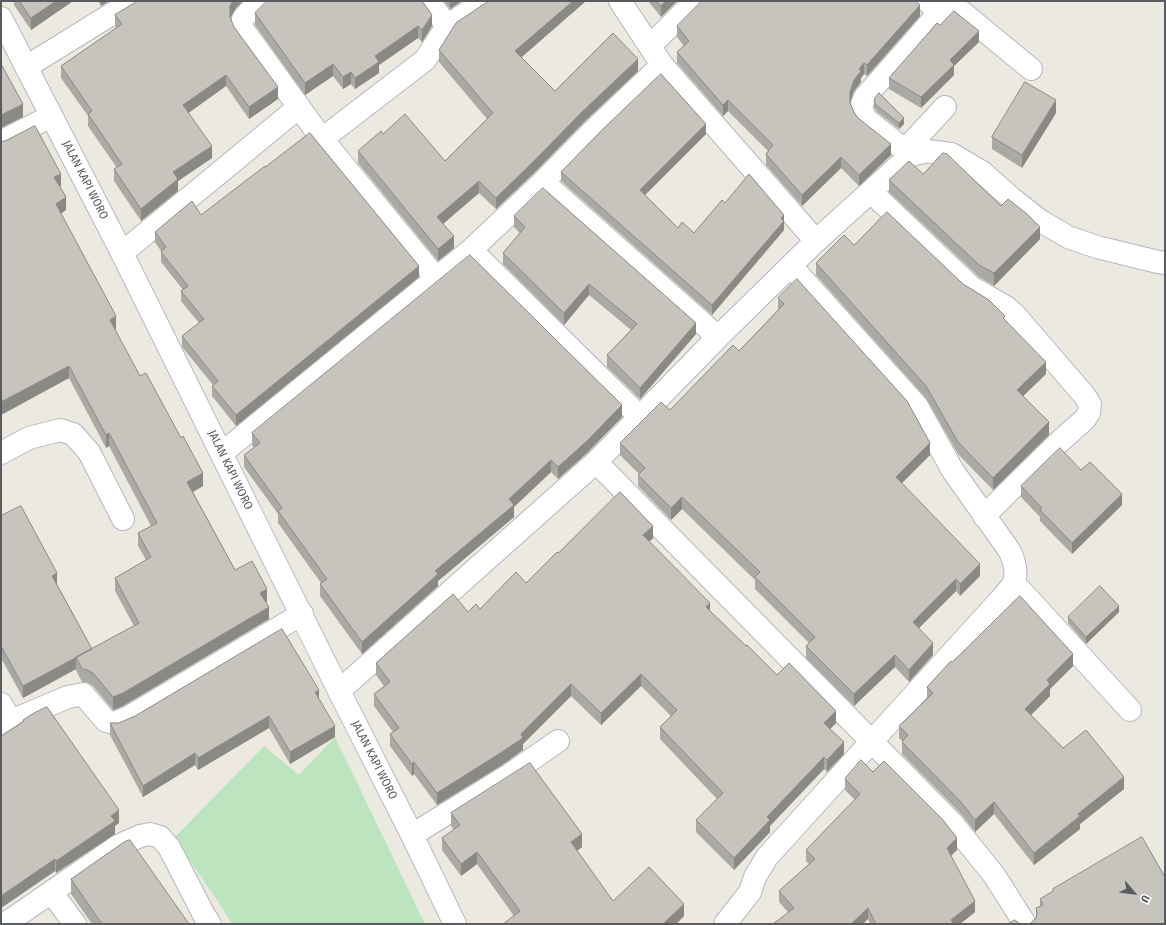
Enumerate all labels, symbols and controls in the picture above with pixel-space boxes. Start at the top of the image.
street label: JALAN KAPI WORO [59,138,111,222]
street label: JALAN KAPI WORO [205,428,255,512]
street label: JALAN KAPI WORO [348,718,400,802]
north arrow [1114,873,1154,913]
text: U [1138,893,1152,905]

